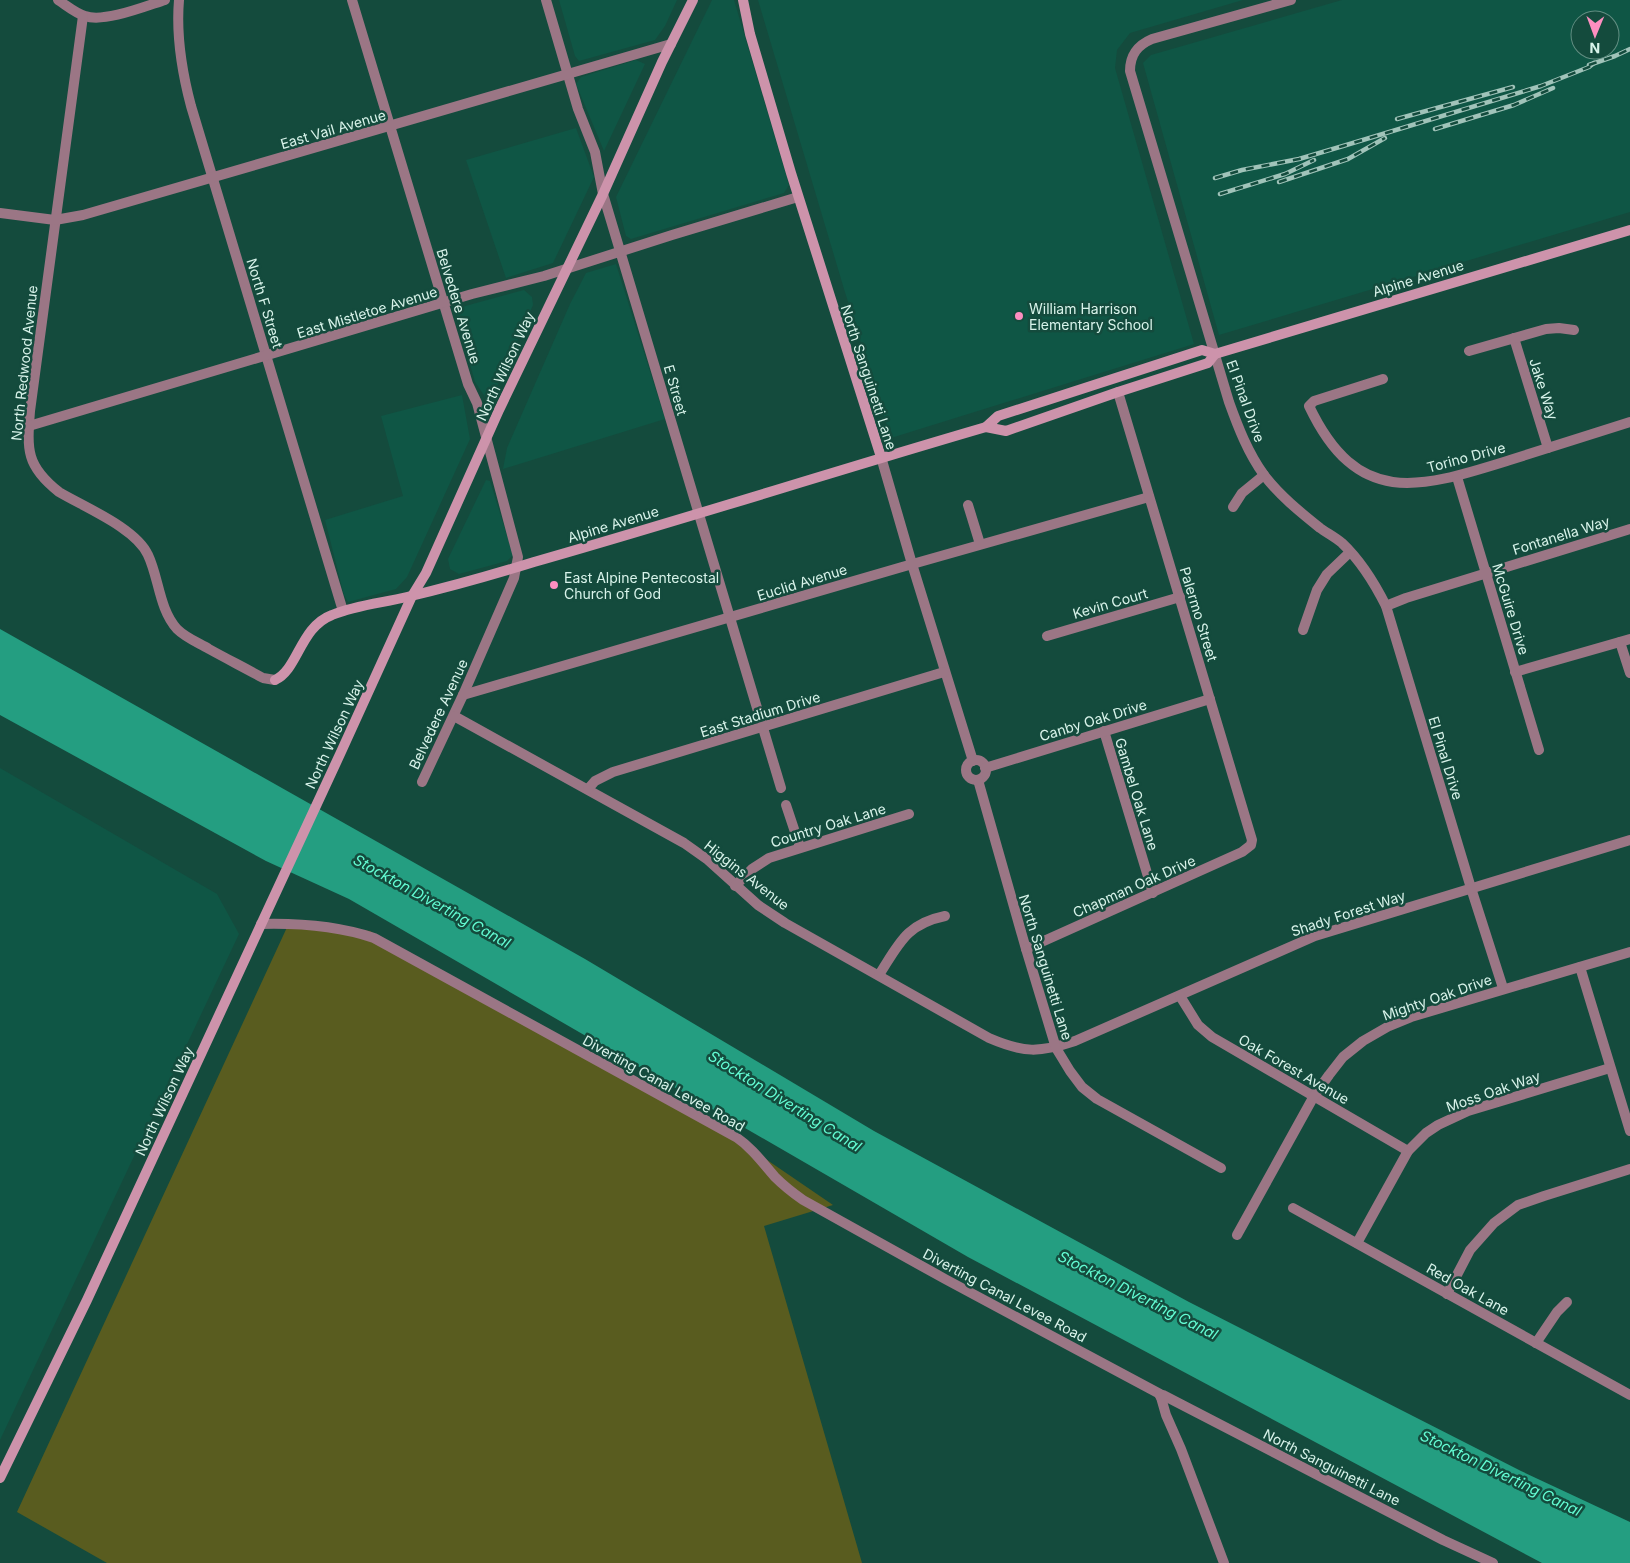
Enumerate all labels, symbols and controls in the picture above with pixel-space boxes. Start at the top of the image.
north arrow [1570,10,1620,60]
text: N [1589,40,1600,57]
street label: East Vail Avenue [278,106,388,152]
street label: Belvedere Avenue [433,246,485,366]
street label: North F Street [243,256,287,350]
street label: Alpine Avenue [1370,256,1466,300]
street label: East Mistletoe Avenue [295,283,439,341]
street label: North Redwood Avenue [7,284,41,442]
place label: William Harrison Elementary School [1029,300,1153,333]
street label: North Sanguinetti Lane [838,302,900,452]
street label: North Wilson Way [472,309,538,423]
marker: William Harrison Elementary School [1013,310,1025,322]
street label: Jake Way [1526,356,1562,422]
street label: El Pinal Drive [1223,358,1269,444]
street label: E Street [661,363,691,418]
street label: Torino Drive [1425,438,1507,476]
street label: Alpine Avenue [565,502,661,546]
street label: Fontanella Way [1510,512,1612,558]
street label: Euclid Avenue [755,560,849,604]
street label: McGuire Drive [1489,561,1533,657]
street label: Palermo Street [1177,565,1222,664]
place label: East Alpine Pentecostal Church of God [564,569,719,602]
marker: East Alpine Pentecostal Church of God [548,579,560,591]
street label: Kevin Court [1071,584,1150,622]
street label: Belvedere Avenue [405,656,471,772]
street label: North Wilson Way [301,677,367,791]
street label: East Stadium Drive [698,688,822,740]
street label: Canby Oak Drive [1037,696,1149,744]
street label: El Pinal Drive [1425,714,1467,802]
street label: Gambel Oak Lane [1112,736,1162,852]
street label: Country Oak Lane [768,799,888,851]
street label: Higgins Avenue [701,837,793,913]
water label: Stockton Diverting Canal [350,850,514,952]
street label: Chapman Oak Drive [1070,851,1198,921]
street label: Shady Forest Way [1289,886,1408,940]
street label: North Sanguinetti Lane [1016,892,1076,1042]
street label: Mighty Oak Drive [1380,970,1494,1024]
street label: Oak Forest Avenue [1236,1030,1352,1108]
street label: Diverting Canal Levee Road [580,1031,748,1135]
street label: North Wilson Way [131,1044,197,1158]
water label: Stockton Diverting Canal [705,1046,865,1156]
street label: Moss Oak Way [1444,1067,1542,1115]
street label: Diverting Canal Levee Road [920,1245,1090,1345]
water label: Stockton Diverting Canal [1055,1246,1221,1344]
street label: Red Oak Lane [1424,1259,1512,1319]
street label: North Sanguinetti Lane [1261,1425,1403,1509]
water label: Stockton Diverting Canal [1417,1426,1585,1520]

